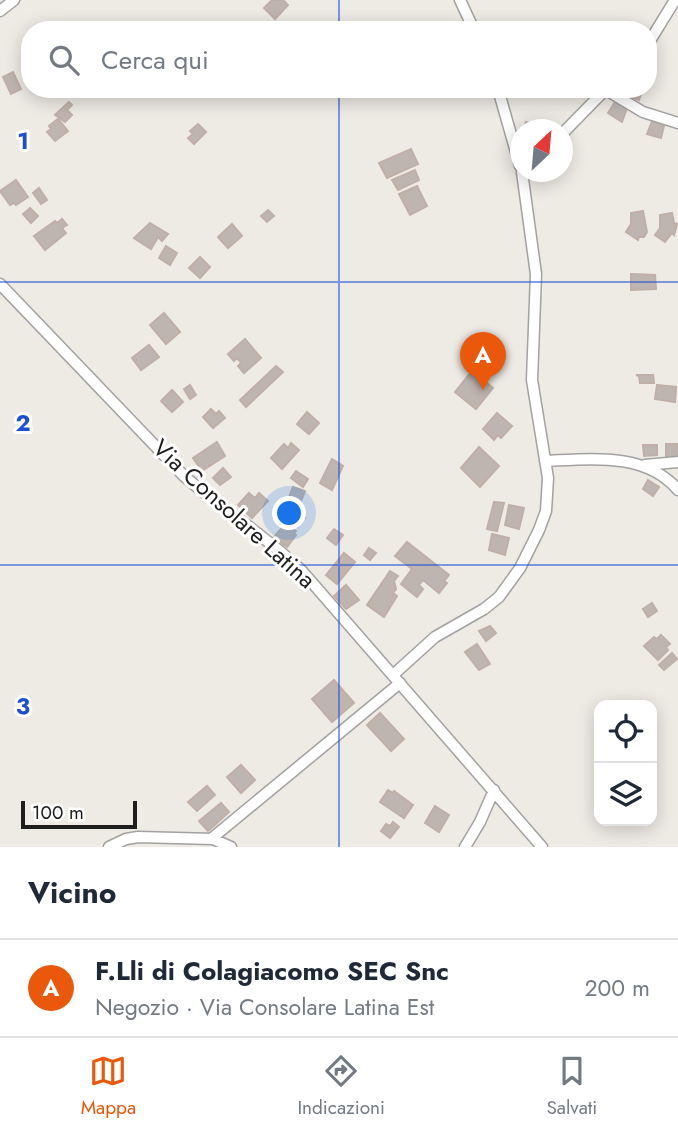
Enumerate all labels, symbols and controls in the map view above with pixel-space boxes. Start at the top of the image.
search box [21,21,657,98]
icon: search [45,41,83,79]
text: Cerca qui [101,41,209,79]
north arrow [510,119,573,182]
text: 1 [17,124,29,158]
pin: A [460,332,506,390]
text: 2 [15,406,31,440]
street label: Via Consolare Latina [145,431,324,596]
your location [272,496,306,530]
text: 3 [16,689,30,723]
map controls [594,700,657,826]
button: locate [594,700,657,763]
button: layers [594,763,657,826]
scale bar [21,798,136,830]
text: 100 m [32,799,84,826]
text: Vicino [28,871,116,914]
text: F.Lli di Colagiacomo SEC Snc [95,952,449,990]
text: A [43,971,59,1005]
text: 200 m [584,971,650,1005]
text: Negozio · Via Consolare Latina Est [95,990,434,1024]
tab: Mappa [81,1052,136,1121]
tab: Indicazioni [297,1052,385,1121]
tab: Salvati [546,1052,597,1121]

